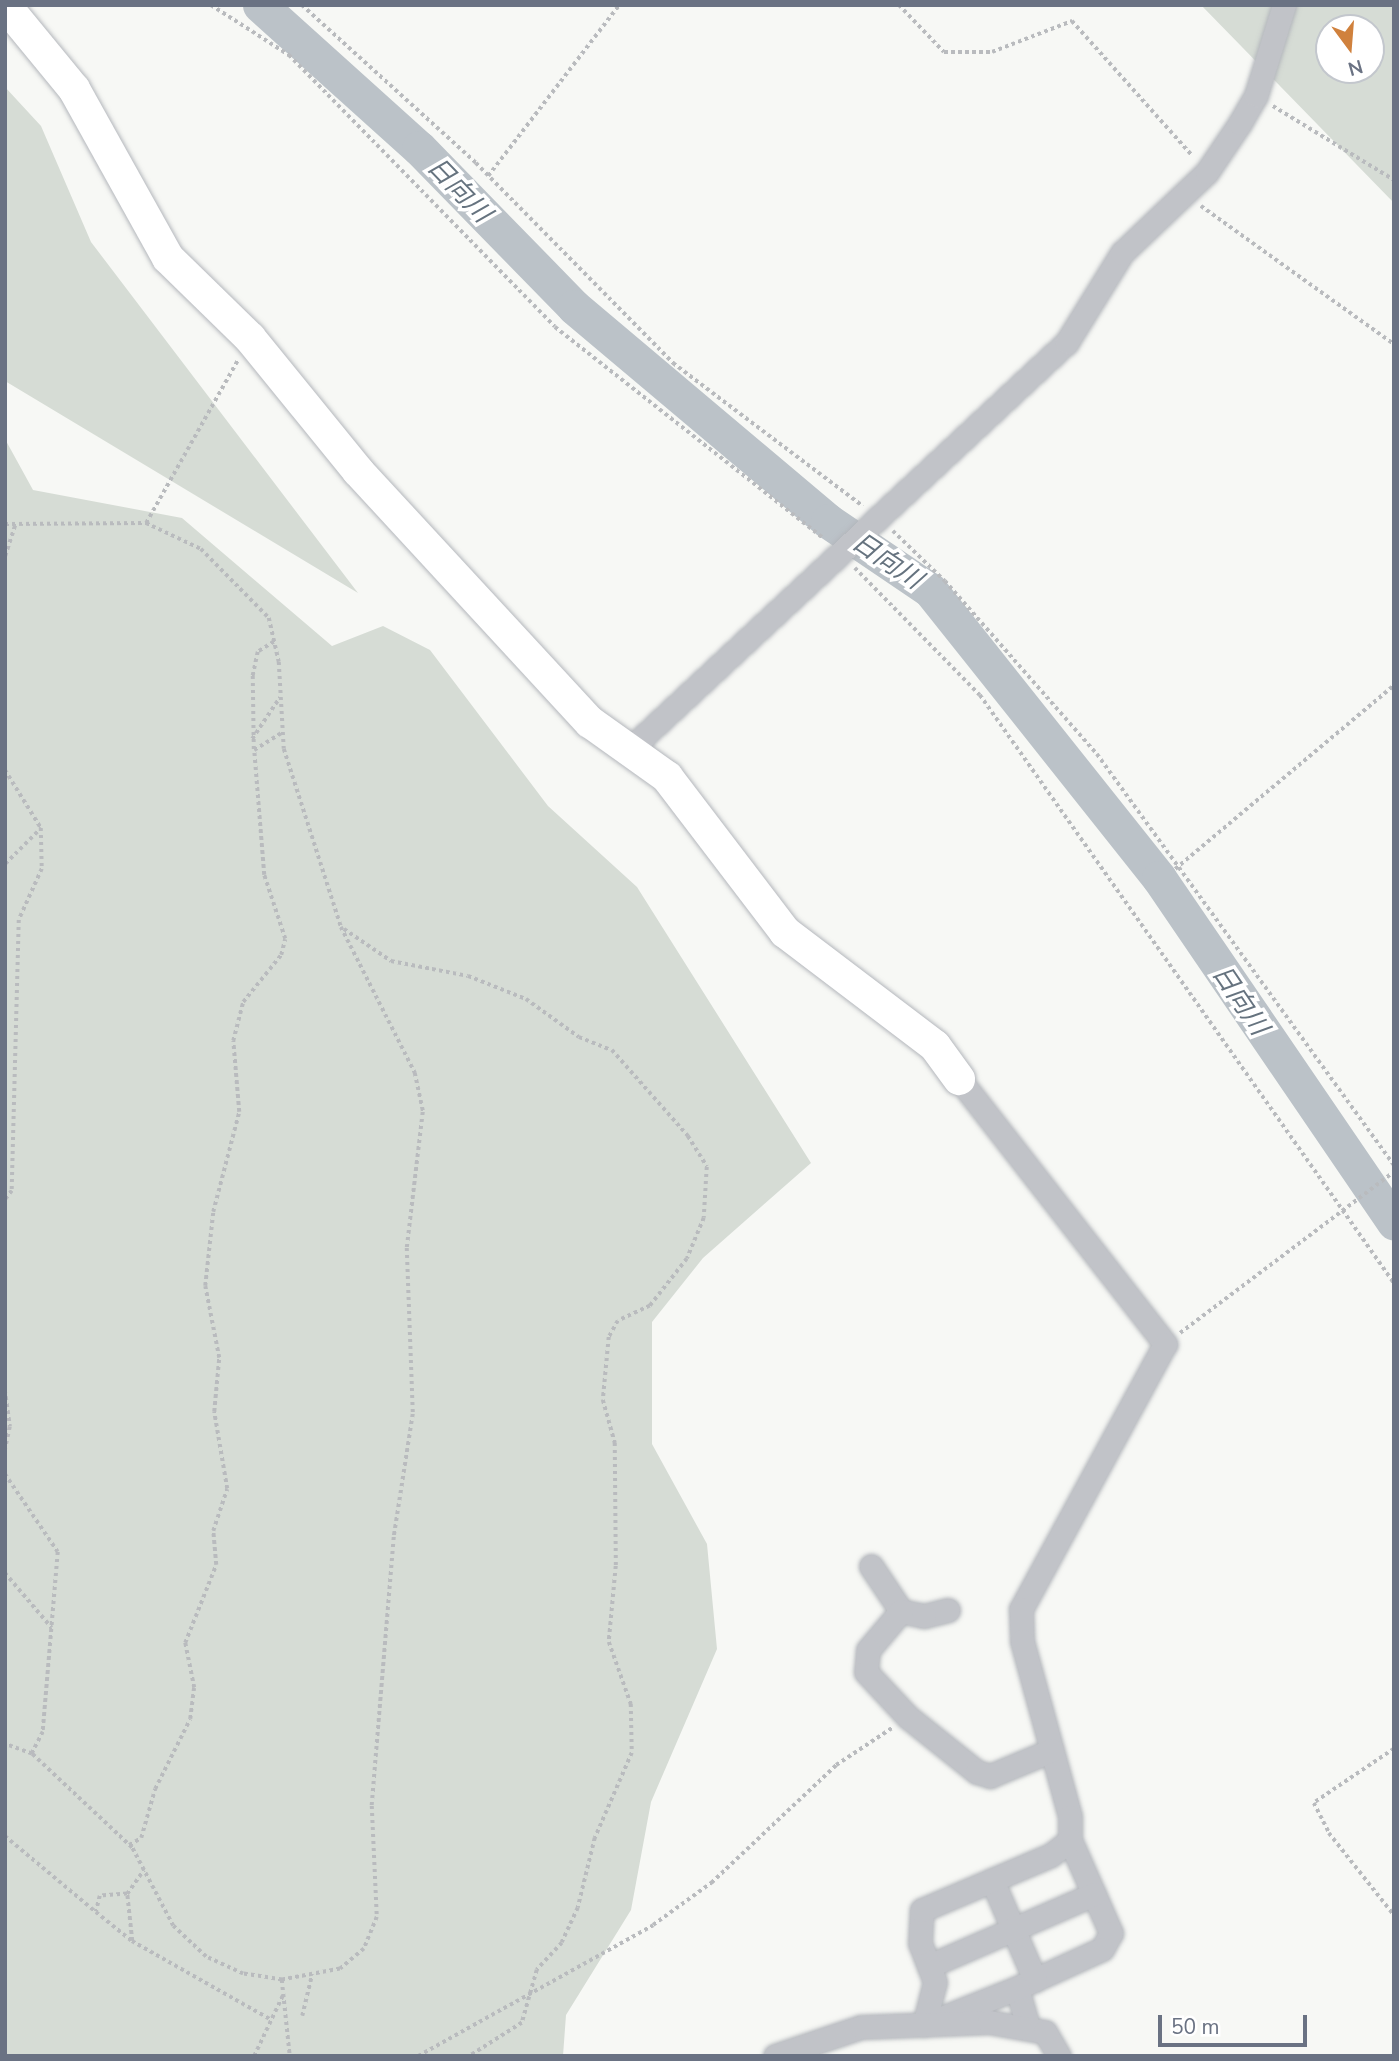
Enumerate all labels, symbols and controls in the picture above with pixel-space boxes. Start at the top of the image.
north arrow [1315,14,1385,84]
text: N [1345,53,1366,82]
water label: 日向川 [421,151,497,229]
water label: 日向川 [846,526,928,596]
water label: 日向川 [1205,959,1275,1041]
scale bar [1161,2002,1310,2046]
text: 50 m [1171,2013,1220,2041]

